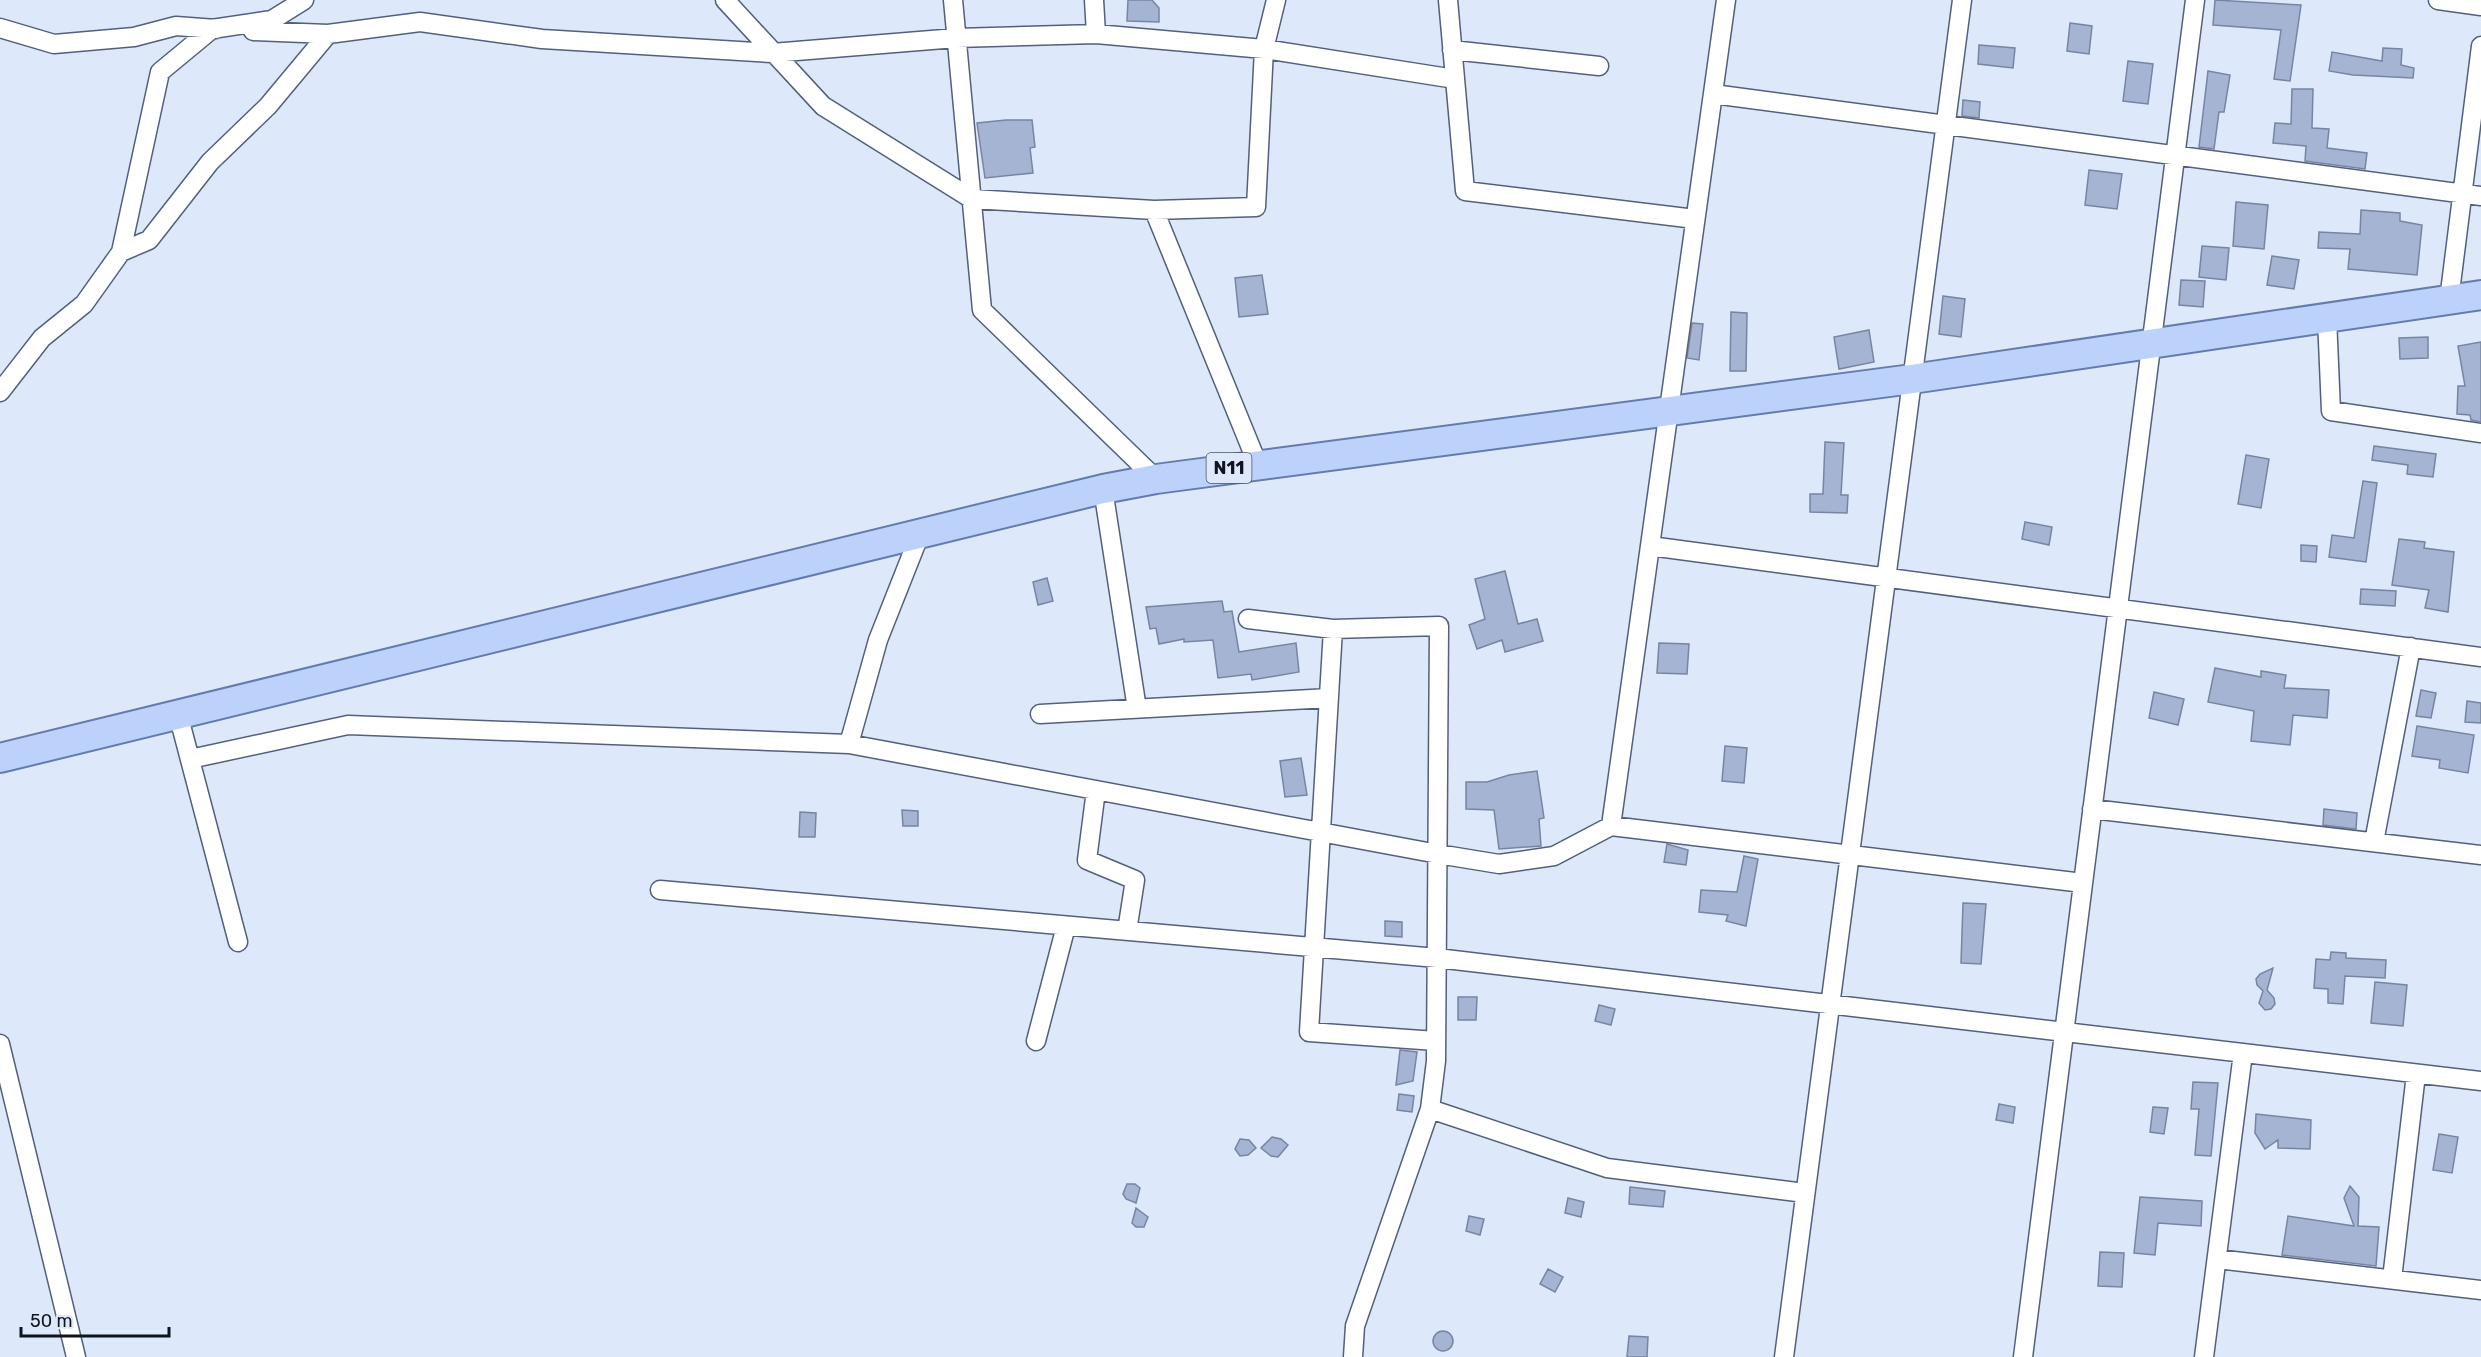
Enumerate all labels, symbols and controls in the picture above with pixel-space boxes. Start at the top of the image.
road number: N11 [1206,453,1252,483]
scale bar [21,1300,170,1338]
text: 50 m [30,1310,73,1332]

